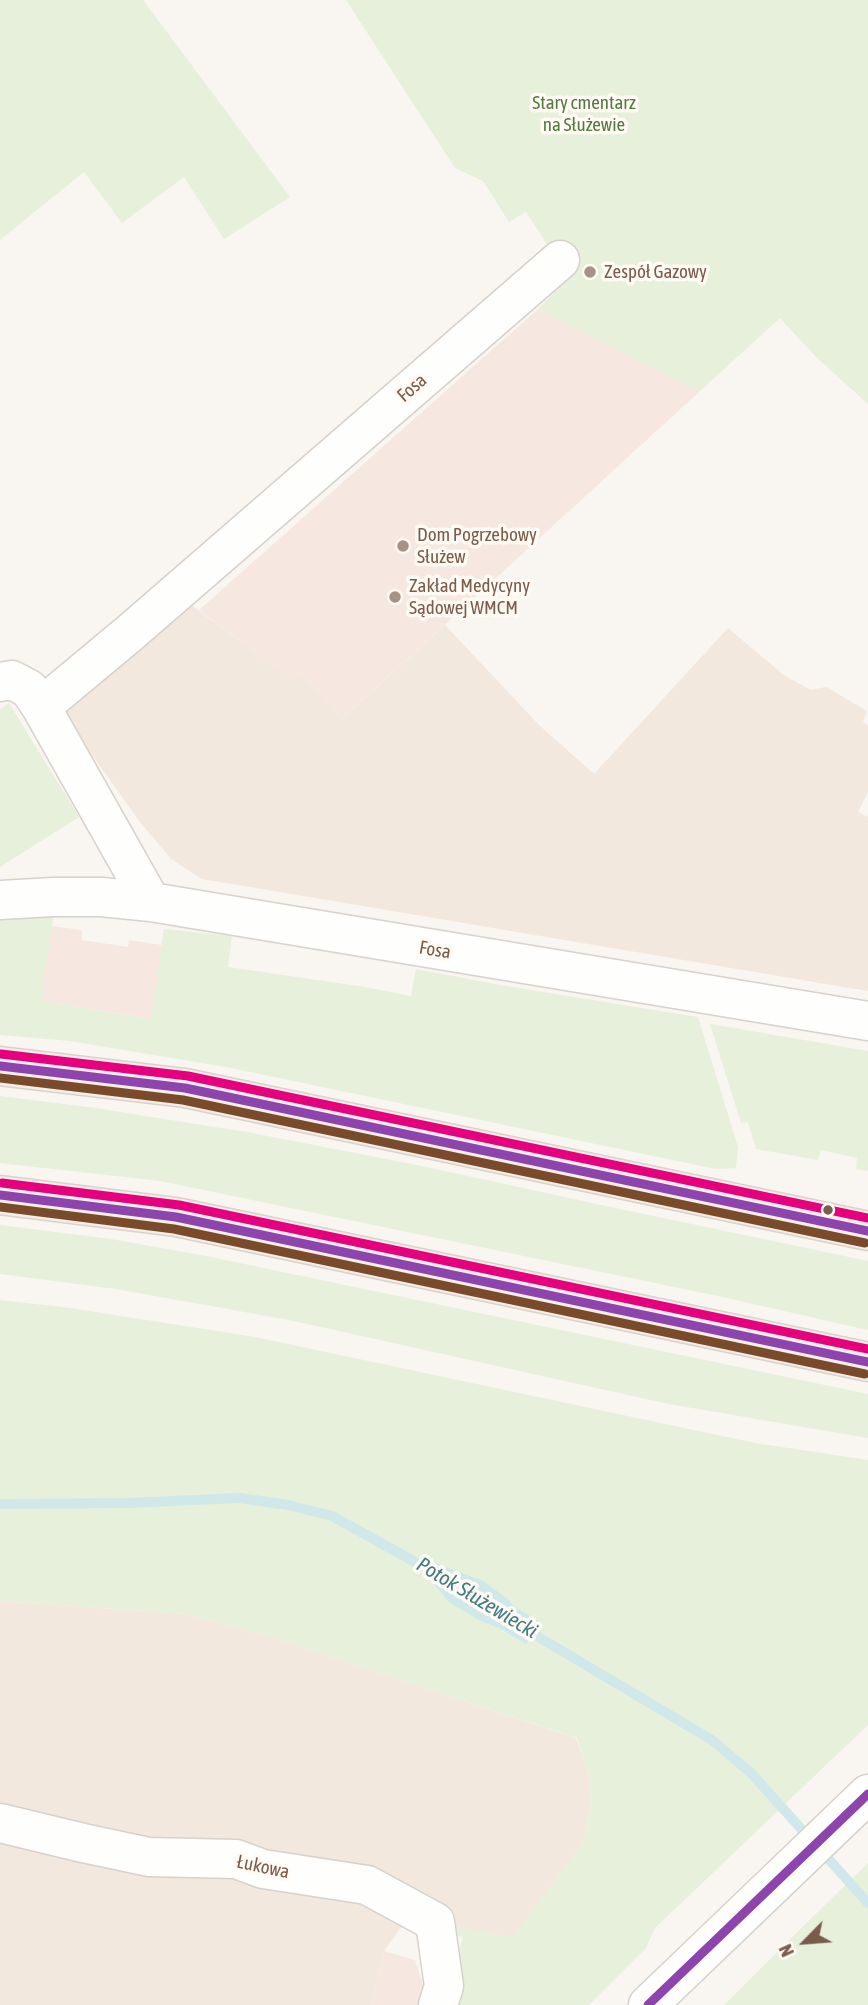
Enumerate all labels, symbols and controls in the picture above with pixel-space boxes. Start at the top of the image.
park label: Stary cmentarz na Służewie [532,92,636,136]
place label: Zespół Gazowy [604,261,707,283]
marker: Zespół Gazowy [582,264,598,280]
street label: Fosa [393,369,431,407]
place label: Dom Pogrzebowy Służew [417,524,537,568]
marker: Dom Pogrzebowy Służew [395,538,411,554]
place label: Zakład Medycyny Sądowej WMCM [409,575,530,619]
marker: Zakład Medycyny Sądowej WMCM [387,589,403,605]
street label: Fosa [417,936,453,964]
unlabelled marker [821,1203,835,1217]
water label: Potok Służewiecki [412,1552,542,1644]
street label: Łukowa [235,1850,291,1884]
north arrow [770,1907,840,1977]
text: N [774,1941,798,1961]

